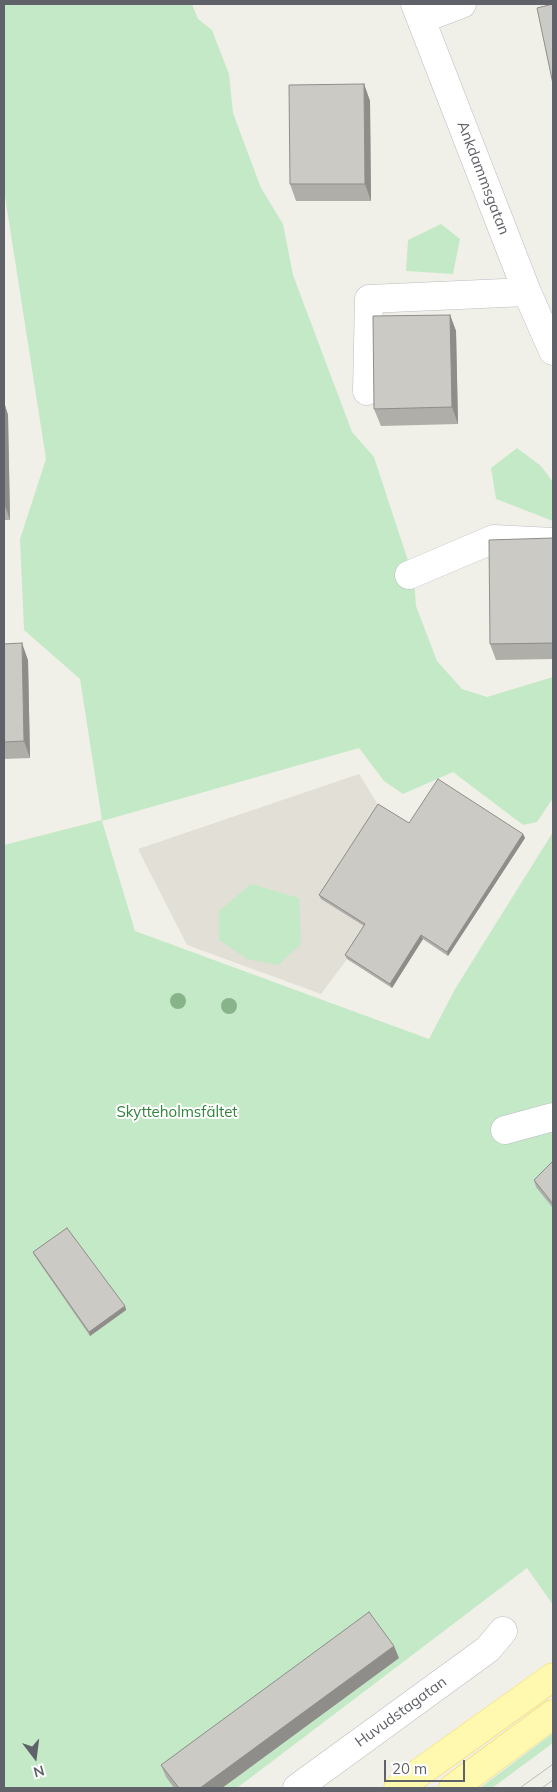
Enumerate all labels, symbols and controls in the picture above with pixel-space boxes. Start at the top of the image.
street label: Ankdammsgatan [453,119,513,237]
park label: Skytteholmsfältet [116,1103,238,1121]
street label: Huvudstagatan [352,1673,450,1751]
north arrow [10,1732,60,1782]
scale bar [387,1750,468,1782]
text: 20 m [392,1759,427,1778]
text: N [31,1761,46,1782]

